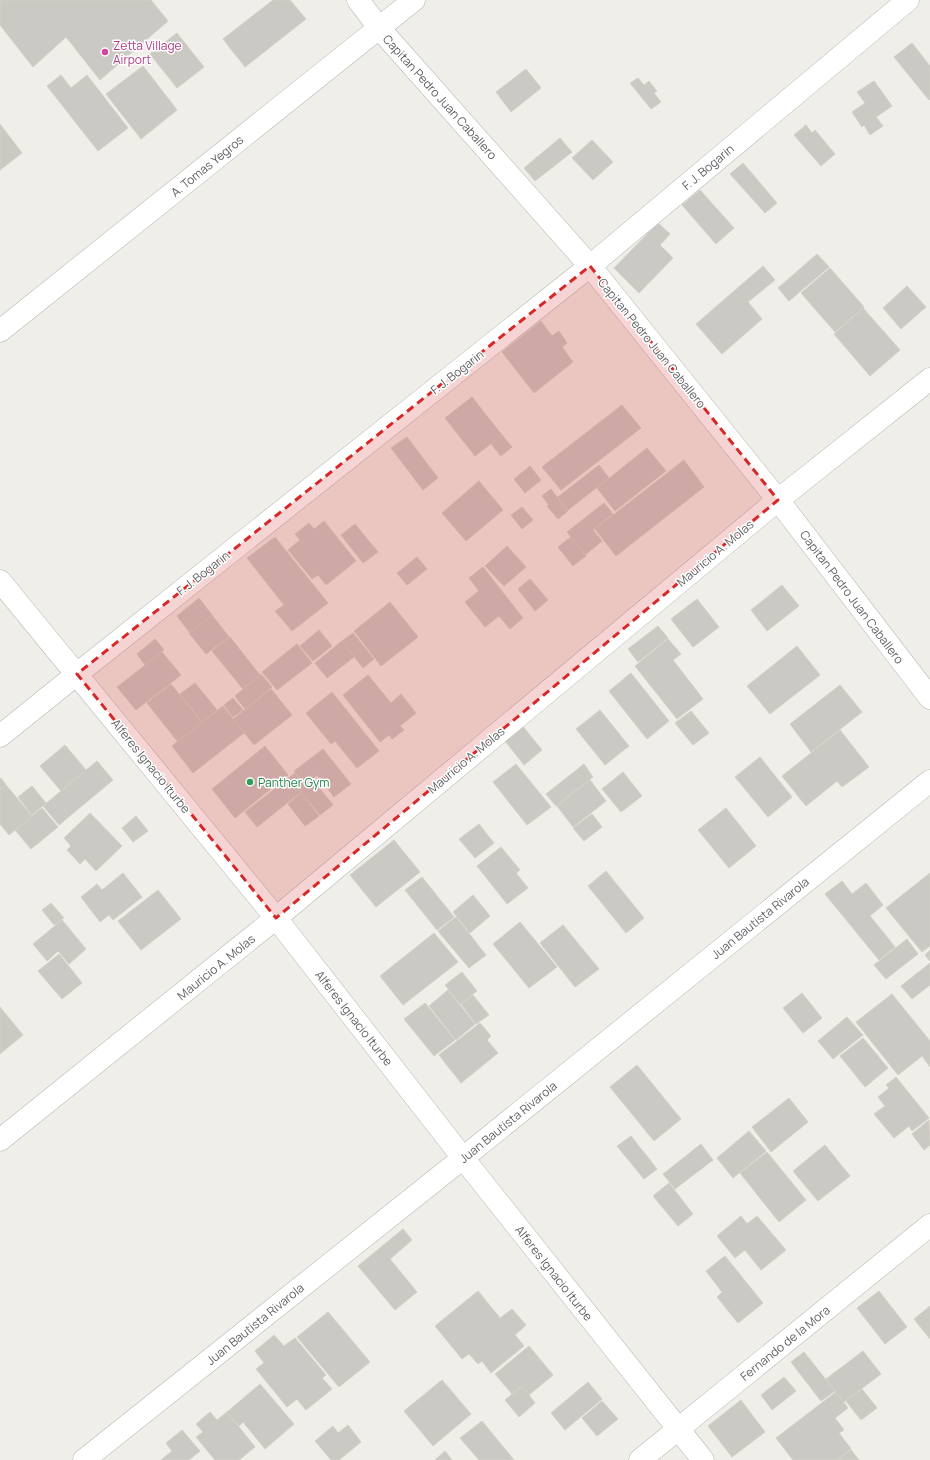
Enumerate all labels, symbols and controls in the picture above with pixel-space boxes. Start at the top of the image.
street label: Capitan Pedro Juan Caballero [379,31,501,163]
place label: Zetta Village Airport [113,37,182,68]
marker: Zetta Village Airport [100,47,110,57]
street label: A. Tomas Yegros [167,131,247,201]
street label: F. J. Bogarin [678,140,738,194]
street label: Capitan Pedro Juan Caballero [594,274,710,412]
street label: F. J. Bogarin [427,346,487,398]
street label: Mauricio A. Molas [673,516,757,590]
street label: Capitan Pedro Juan Caballero [796,527,908,667]
street label: F. J. Bogarin [173,547,233,599]
street label: Alferes Ignacio Iturbe [108,715,194,817]
street label: Mauricio A. Molas [424,723,508,797]
place label: Panther Gym [258,774,329,791]
marker: Panther Gym [245,777,255,787]
street label: Juan Bautista Rivarola [707,873,813,963]
street label: Mauricio A. Molas [173,930,259,1004]
street label: Alferes Ignacio Iturbe [311,967,397,1069]
street label: Juan Bautista Rivarola [455,1077,561,1167]
street label: Alferes Ignacio Iturbe [511,1222,597,1324]
street label: Juan Bautista Rivarola [202,1279,308,1369]
street label: Fernando de la Mora [737,1301,833,1385]

